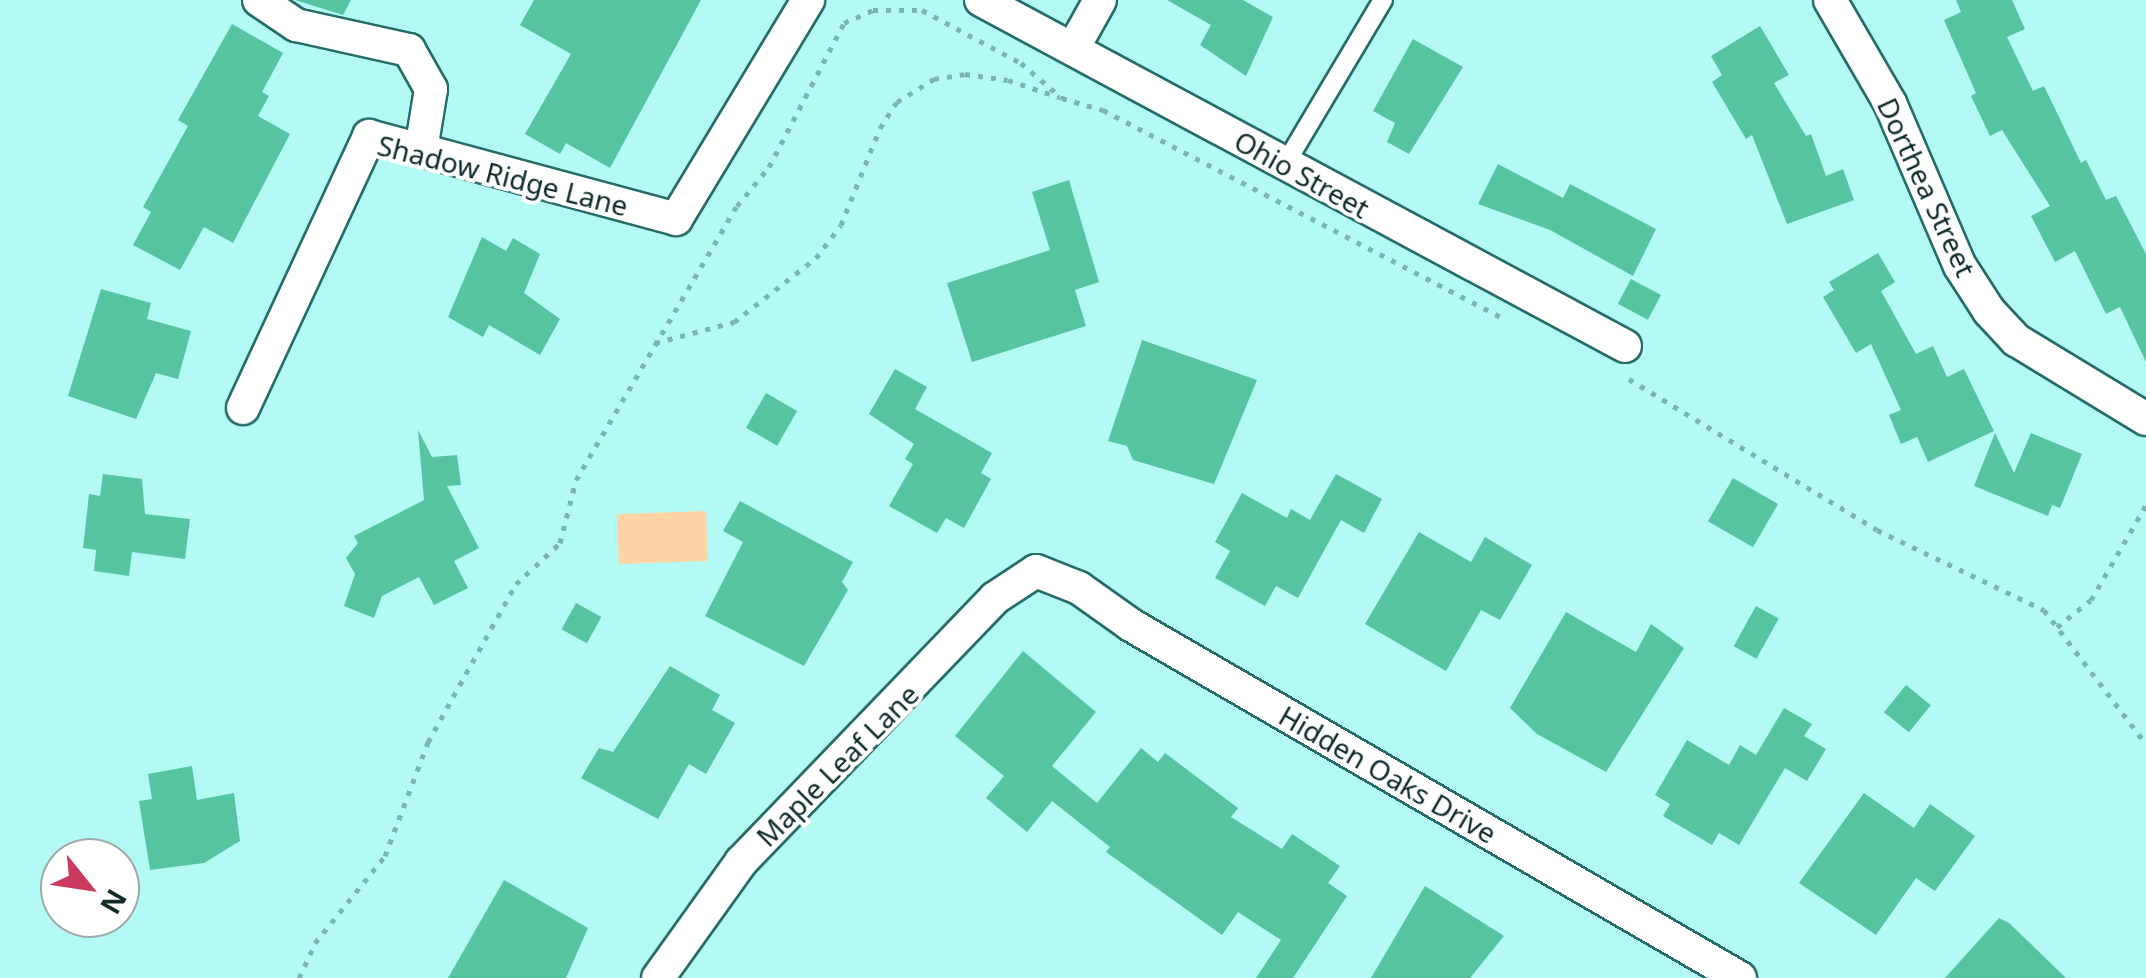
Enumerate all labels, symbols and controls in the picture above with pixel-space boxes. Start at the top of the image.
street label: Dorthea Street [1871,92,1983,282]
street label: Ohio Street [1229,123,1375,225]
street label: Shadow Ridge Lane [374,128,632,222]
street label: Maple Leaf Lane [749,677,925,853]
street label: Hidden Oaks Drive [1273,698,1503,850]
north arrow [40,838,140,938]
text: N [92,883,136,921]

